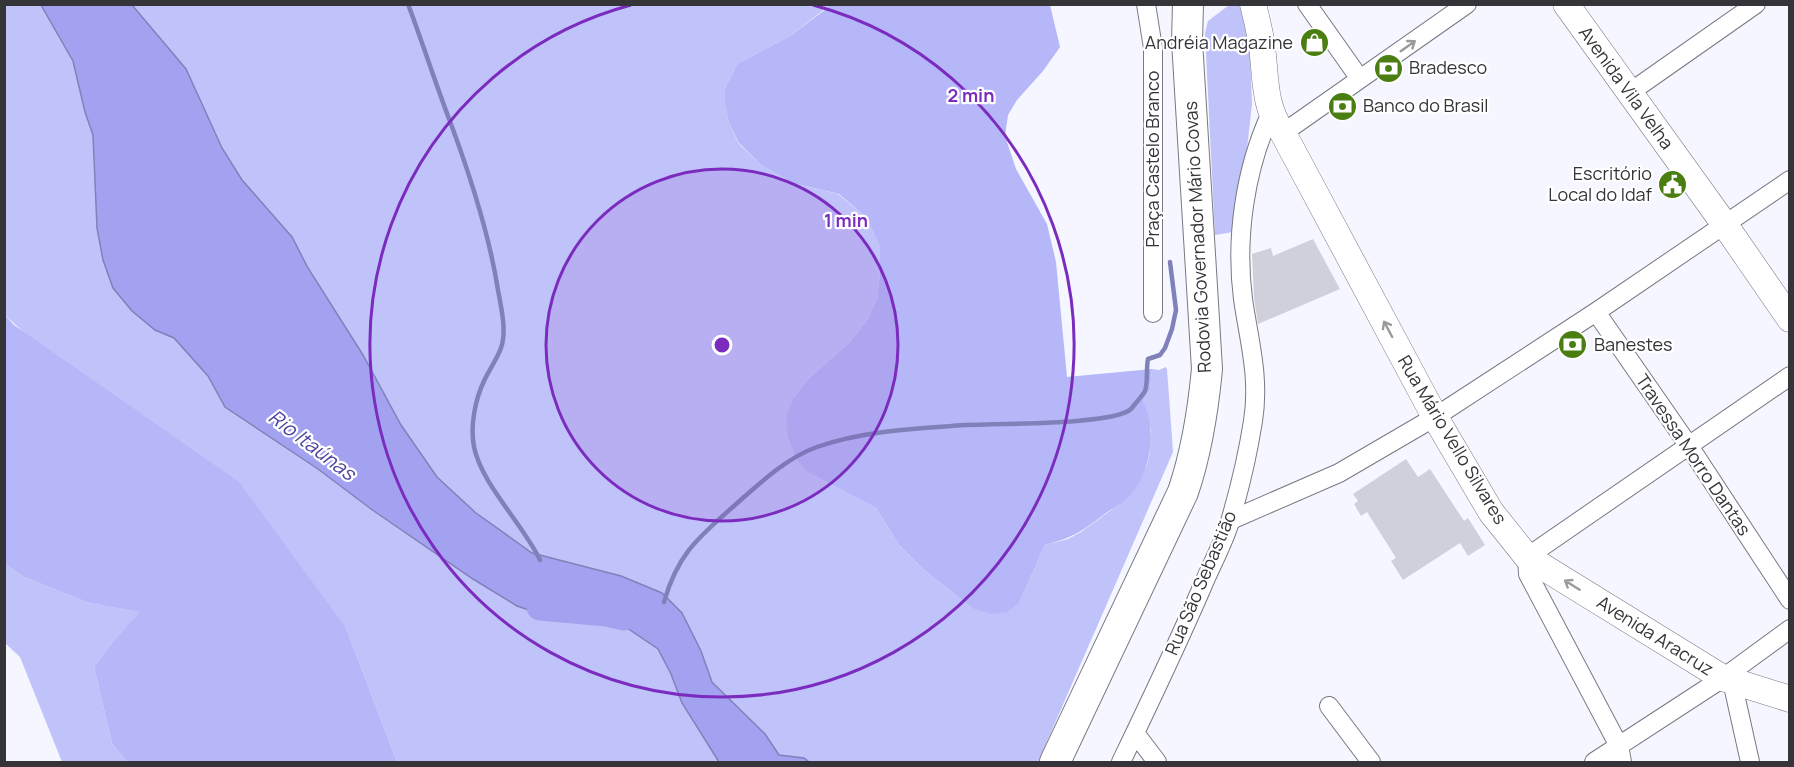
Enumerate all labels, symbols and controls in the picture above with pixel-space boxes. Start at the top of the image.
street label: Avenida Vila Velha [1574,21,1680,154]
shop icon: Andréia Magazine [1298,27,1330,59]
place label: Andréia Magazine [1145,30,1293,54]
one-way arrow [1400,40,1416,52]
bank icon: Bradesco [1372,52,1404,84]
place label: Bradesco [1409,55,1487,79]
street label: Praça Castelo Branco [1140,71,1164,247]
text: 2 min [948,83,994,107]
bank icon: Banco do Brasil [1326,90,1358,122]
place label: Banco do Brasil [1363,93,1489,117]
street label: Rodovia Governador Mário Covas [1178,101,1216,374]
place label: Escritório Local do Idaf [1548,161,1653,206]
public building icon: Escritório Local do Idaf [1657,168,1689,200]
text: 1 min [824,208,868,232]
one-way arrow [1382,320,1393,338]
bank icon: Banestes [1557,329,1589,361]
place label: Banestes [1594,332,1672,356]
centre of rings [712,335,732,355]
street label: Rua Mário Vello Silvares [1393,351,1513,528]
street label: Travessa Morro Dantas [1631,369,1757,540]
water label: Rio Itaúnas [263,403,362,487]
street label: Rua São Sebastião [1159,507,1241,659]
one-way arrow [1564,578,1581,590]
street label: Avenida Aracruz [1593,590,1718,681]

